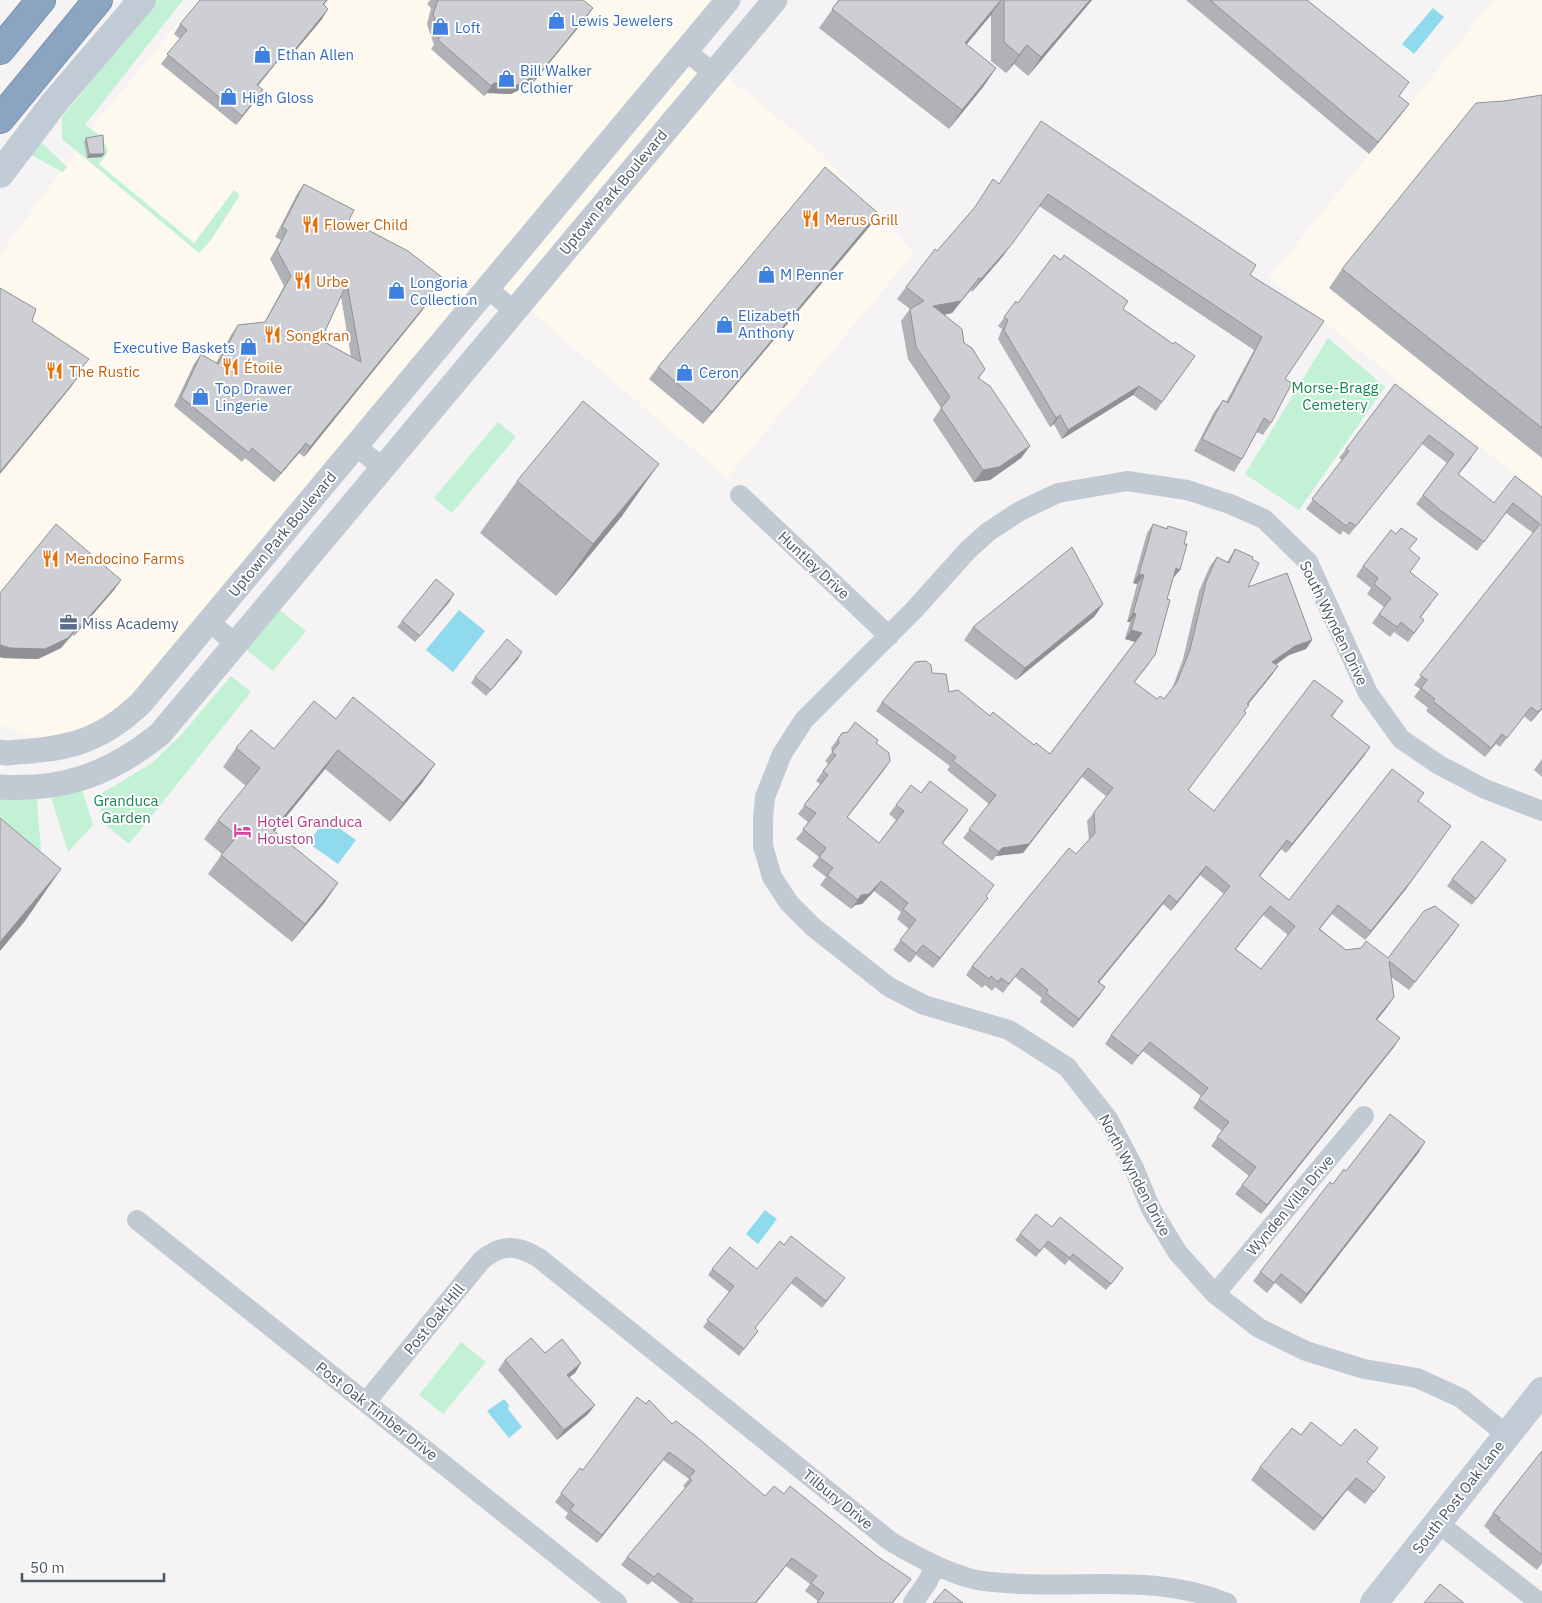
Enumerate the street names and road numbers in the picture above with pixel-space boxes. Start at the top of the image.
street label: Uptown Park Boulevard [555,125,671,259]
street label: Uptown Park Boulevard [224,467,340,601]
street label: Huntley Drive [774,527,854,603]
street label: South Wynden Drive [1296,558,1372,688]
street label: North Wynden Drive [1095,1111,1175,1239]
street label: Wynden Villa Drive [1242,1151,1338,1259]
street label: Post Oak Hill [400,1280,468,1358]
street label: Post Oak Timber Drive [312,1357,442,1465]
street label: South Post Oak Lane [1408,1437,1508,1557]
street label: Tilbury Drive [799,1465,877,1533]

